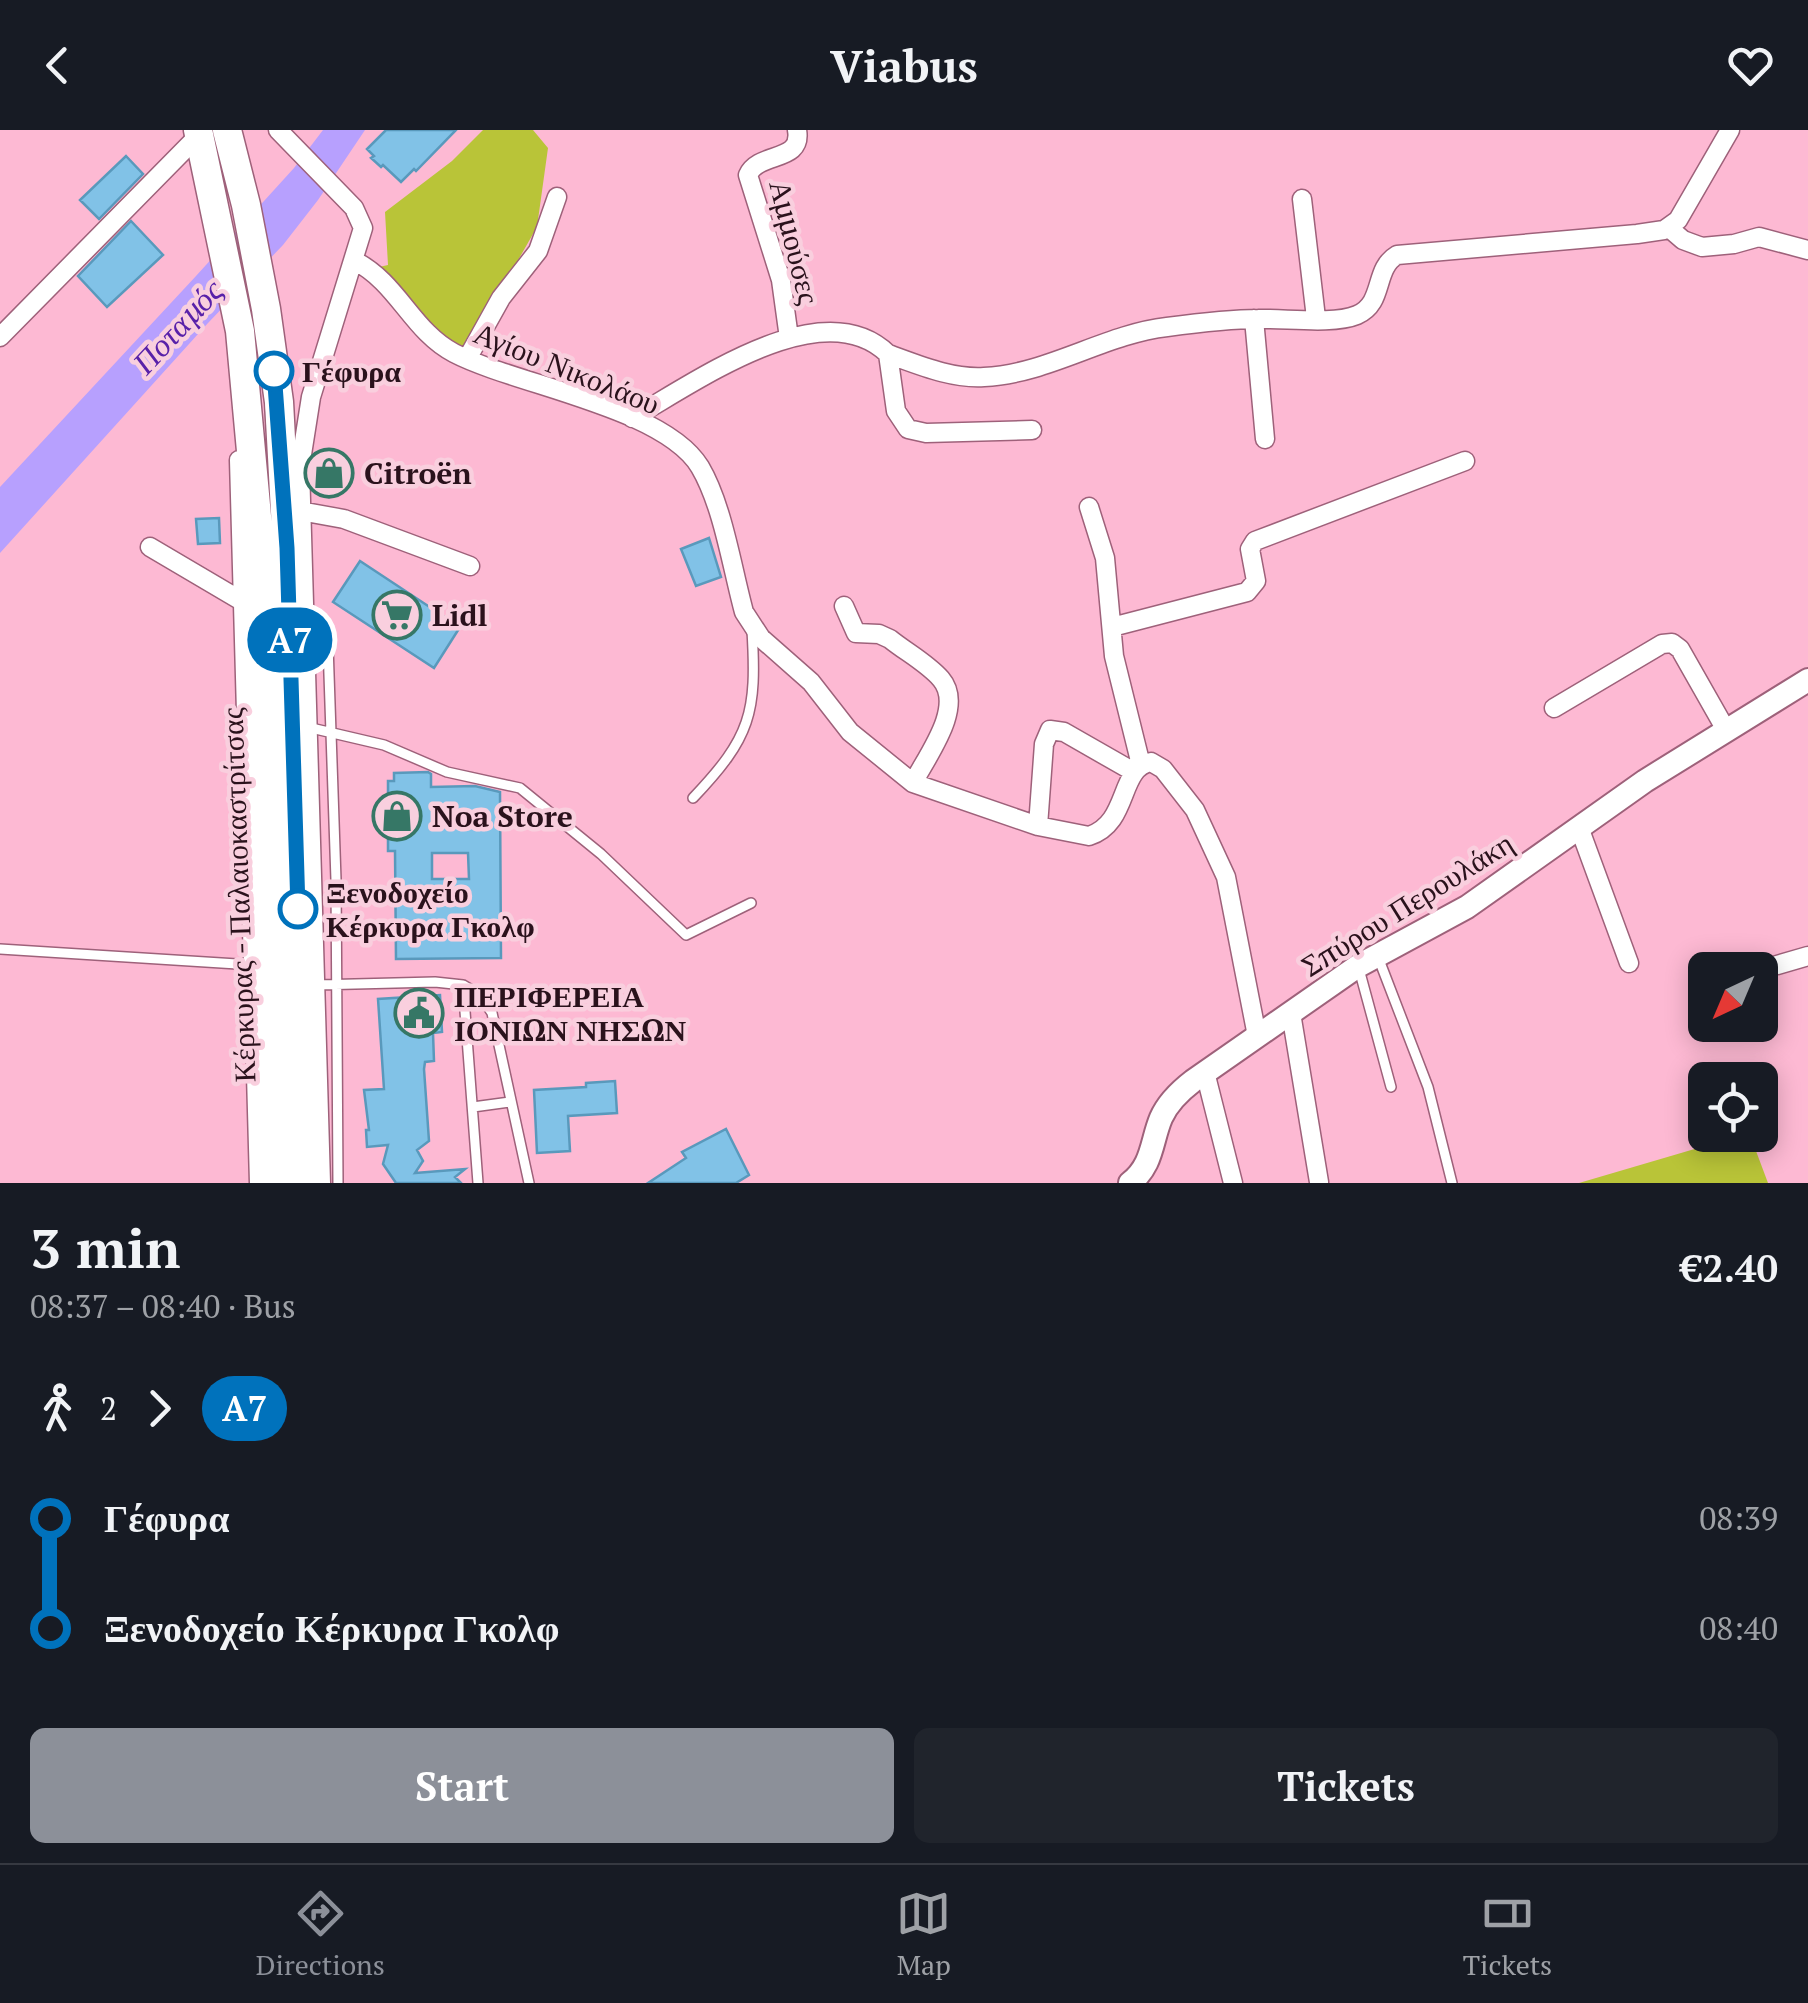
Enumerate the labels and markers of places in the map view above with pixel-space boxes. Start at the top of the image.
place label: Γέφυρα [302,351,401,391]
marker: Γέφυρα [255,352,293,390]
shop icon: Citroën [303,447,355,499]
place label: Citroën [364,453,472,493]
supermarket icon: Lidl [371,589,423,641]
place label: Lidl [432,595,487,635]
shop icon: Noa Store [371,790,423,842]
place label: Noa Store [432,796,573,836]
place label: Ξενοδοχείο Κέρκυρα Γκολφ [326,872,535,946]
marker: Ξενοδοχείο Κέρκυρα Γκολφ [279,890,317,928]
place label: ΠΕΡΙΦΕΡΕΙΑ ΙΟΝΙΩΝ ΝΗΣΩΝ [454,976,687,1050]
public building icon: ΠΕΡΙΦΕΡΕΙΑ ΙΟΝΙΩΝ ΝΗΣΩΝ [393,987,445,1039]

